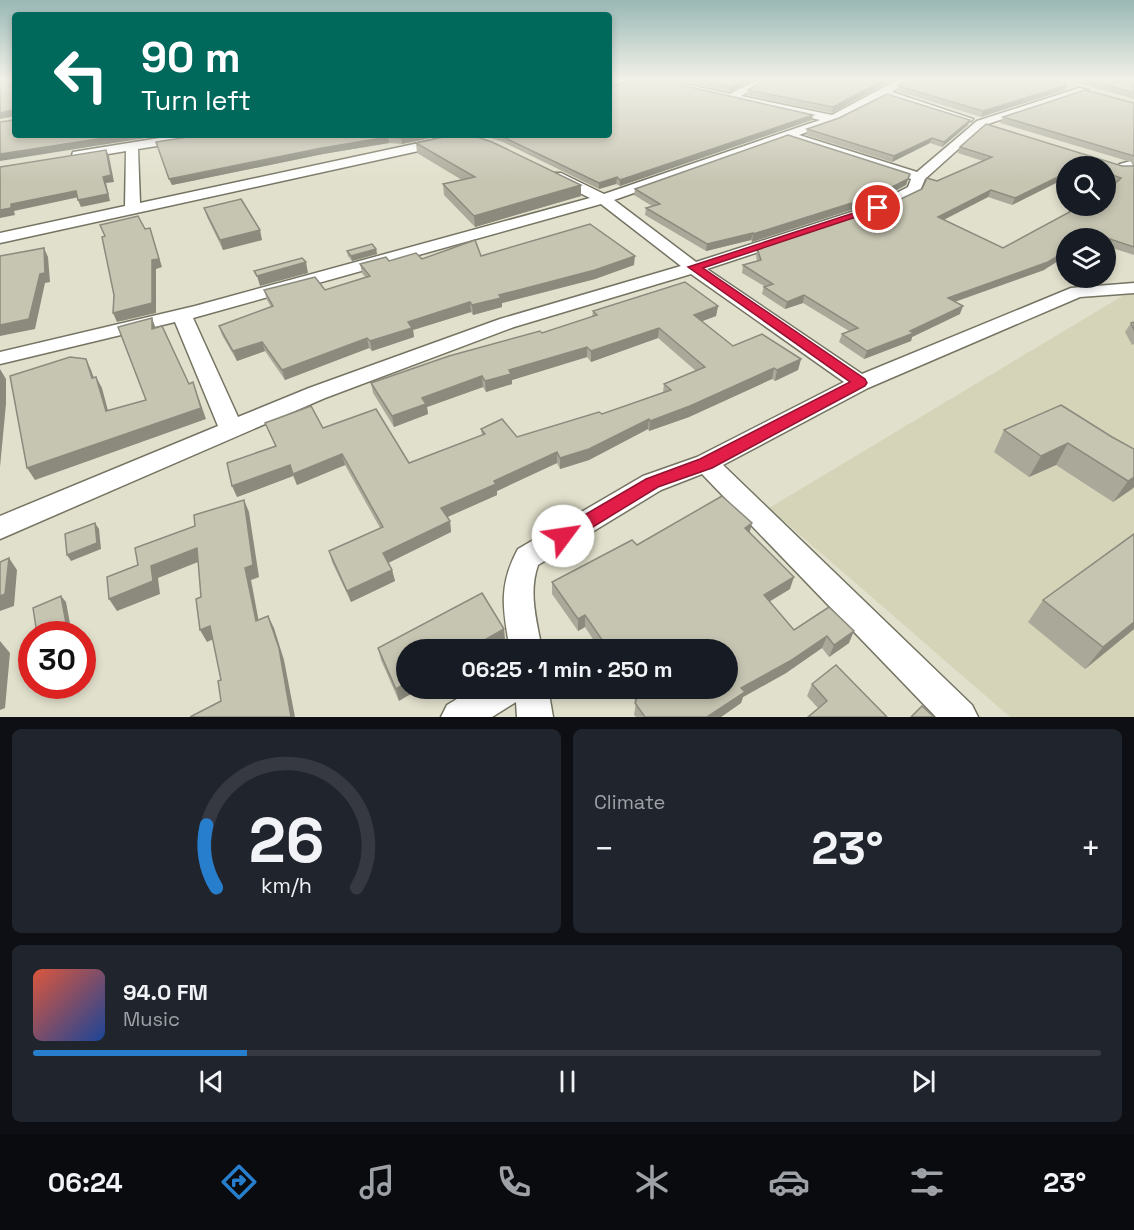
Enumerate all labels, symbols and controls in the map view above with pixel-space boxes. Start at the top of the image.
text: 90 m [141,31,241,84]
icon: left [42,36,120,114]
text: Turn left [141,83,251,118]
map controls [1056,156,1116,288]
button: search [1056,156,1116,216]
pin [852,182,903,233]
icon: arrive [861,191,894,224]
button: layers [1056,228,1116,288]
position arrow [531,504,595,568]
speed limit sign: 30 [18,621,96,699]
text: 06:25 · 1 min · 250 m [461,655,673,683]
text: Climate [594,789,665,815]
text: 26 [249,801,324,880]
text: 23° [812,820,883,877]
text: − [594,828,614,870]
text: + [1081,828,1101,870]
text: km/h [261,872,312,899]
text: 94.0 FM [123,978,208,1006]
text: Music [123,1006,180,1032]
icon: previous [195,1065,228,1098]
icon: pause [551,1065,584,1098]
icon: next [907,1065,940,1098]
icon: directions [218,1161,260,1203]
icon: music [356,1161,398,1203]
icon: phone [493,1161,535,1203]
icon: climate [631,1161,673,1203]
icon: car [768,1161,810,1203]
icon: filters [906,1161,948,1203]
text: 06:24 [48,1165,123,1200]
text: 23° [1043,1165,1086,1200]

